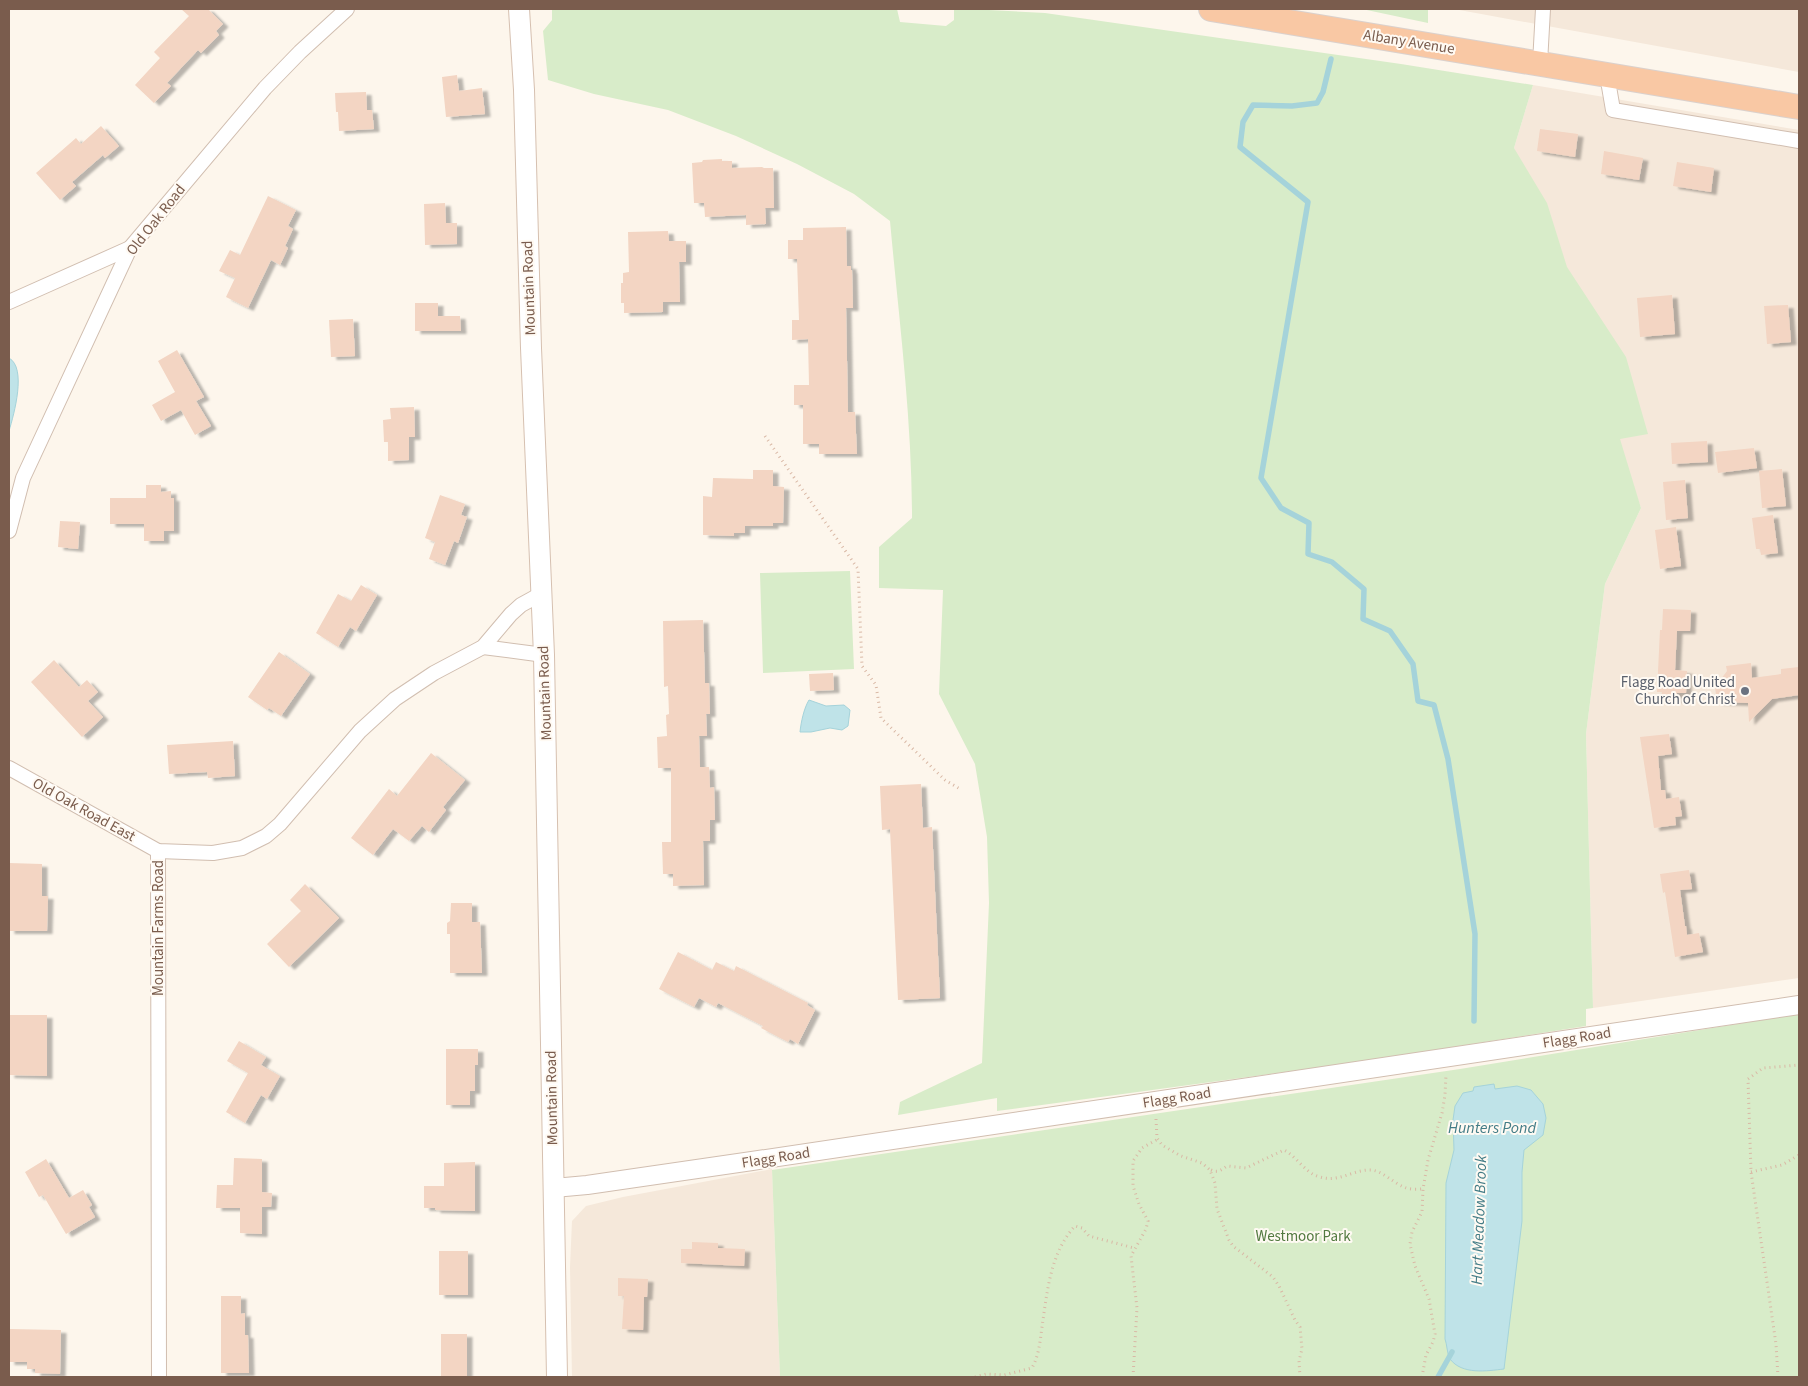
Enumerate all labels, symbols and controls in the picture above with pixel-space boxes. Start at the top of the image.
street label: Albany Avenue [1362,24,1456,60]
street label: Old Oak Road [121,180,191,260]
street label: Mountain Road [517,240,541,336]
street label: Mountain Road [533,645,557,741]
place label: Flagg Road United Church of Christ [1621,672,1735,710]
marker: Flagg Road United Church of Christ [1739,685,1751,697]
street label: Old Oak Road East [29,773,139,847]
street label: Mountain Farms Road [148,860,169,996]
street label: Flagg Road [1541,1022,1613,1054]
street label: Mountain Road [541,1050,563,1146]
street label: Flagg Road [1141,1082,1213,1114]
water label: Hunters Pond [1448,1117,1536,1139]
street label: Flagg Road [740,1142,812,1174]
water label: Hart Meadow Brook [1466,1154,1492,1285]
park label: Westmoor Park [1255,1226,1351,1247]

